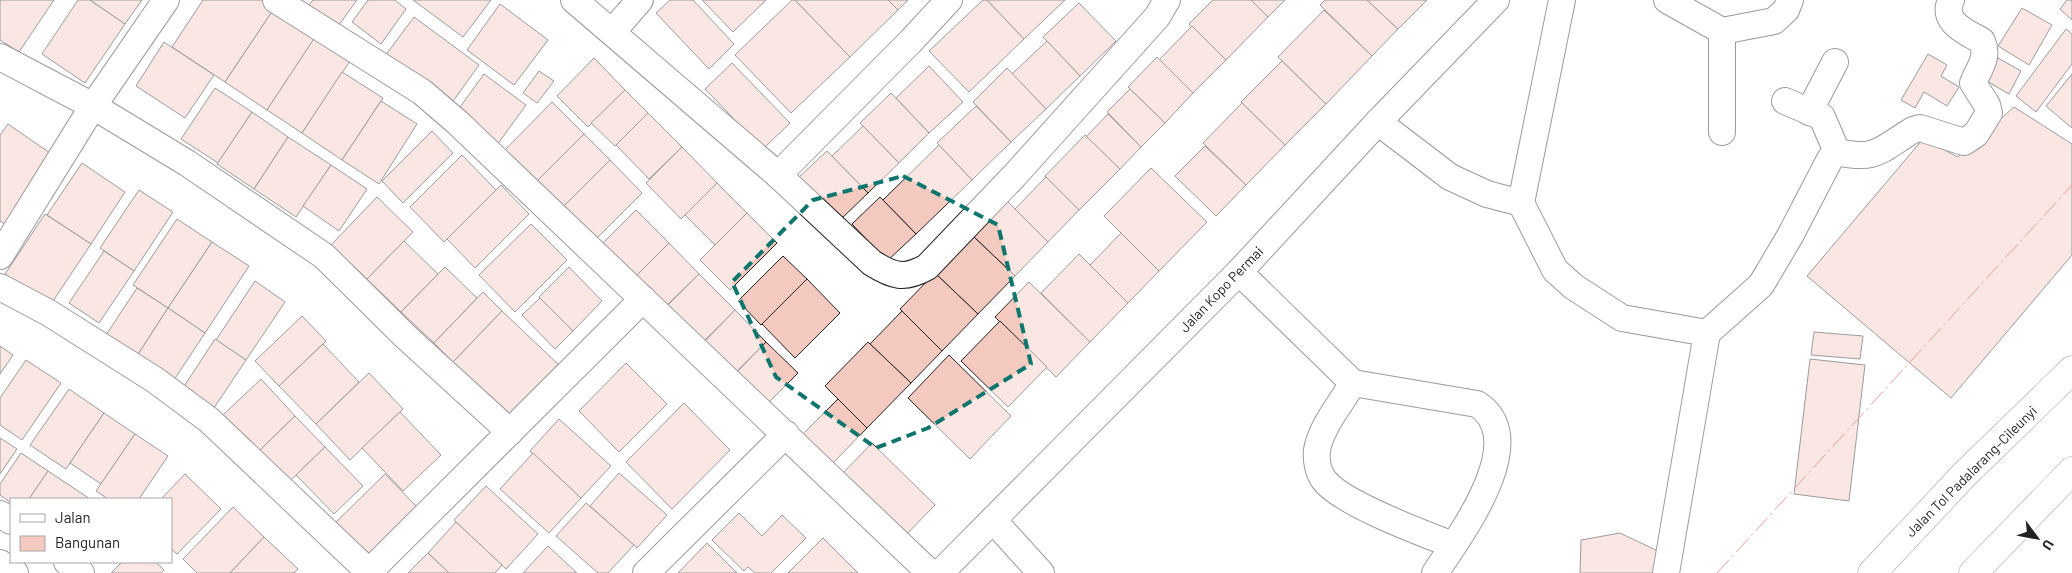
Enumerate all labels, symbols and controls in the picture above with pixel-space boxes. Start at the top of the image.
street label: Jalan Kopo Permai [1176,242,1266,336]
street label: Jalan Tol Padalarang–Cileunyi [1902,402,2040,540]
legend [10,498,172,563]
text: Jalan [55,508,91,526]
north arrow [2012,513,2062,563]
text: Bangunan [55,533,120,551]
text: U [2039,537,2058,554]

